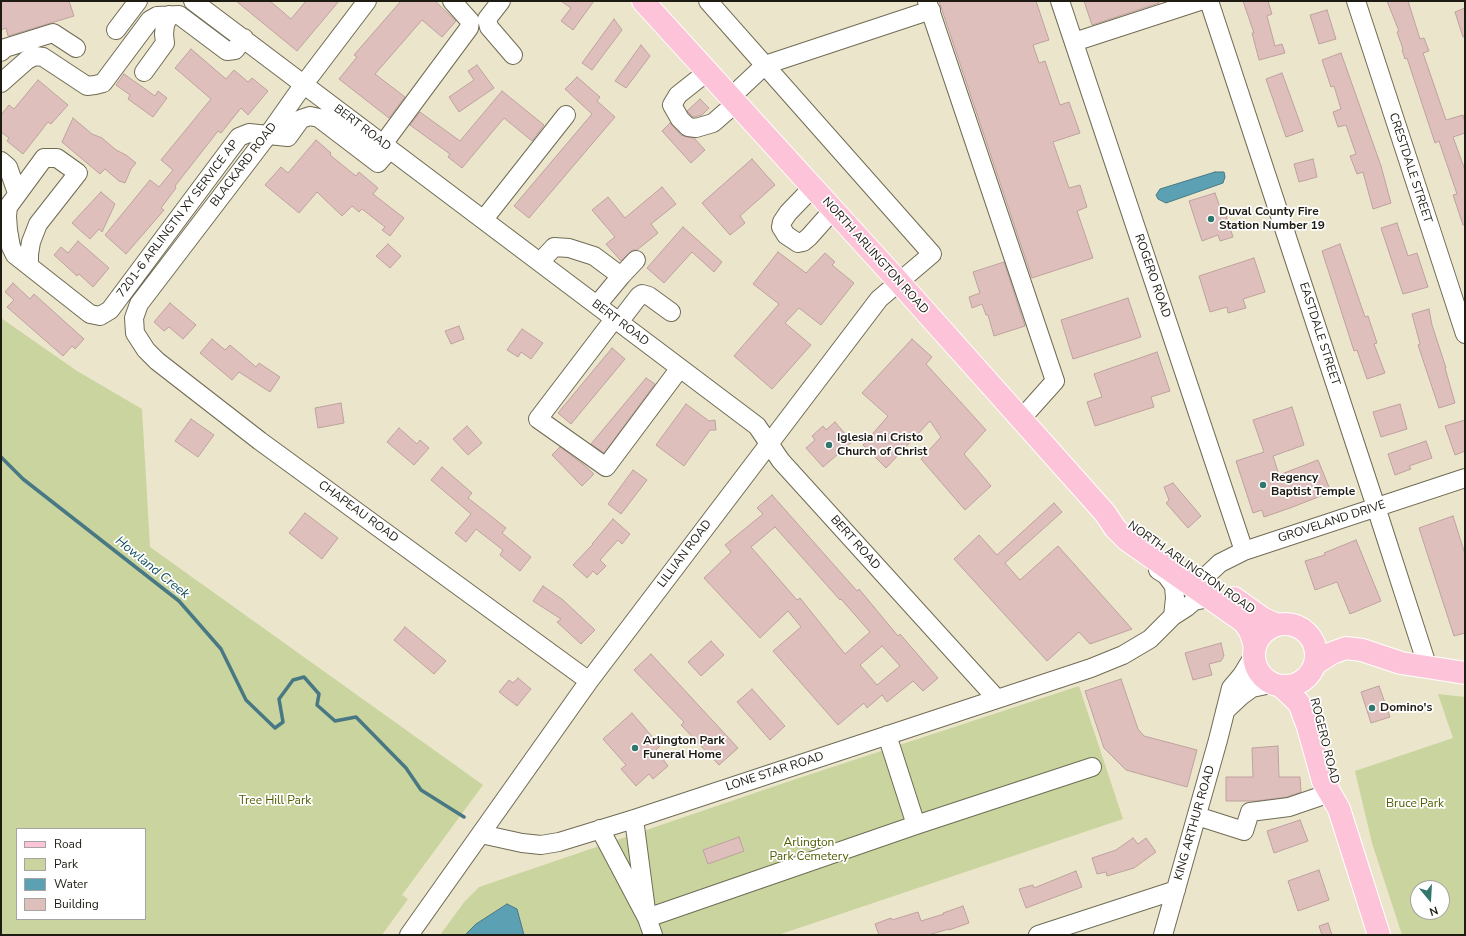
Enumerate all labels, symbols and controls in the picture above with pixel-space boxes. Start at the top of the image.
street label: BERT ROAD [331,102,393,154]
street label: CRESTDALE STREET [1385,111,1435,225]
street label: BLACKARD ROAD [208,120,280,210]
street label: 7201-6 ARLINGTN XY SERVICE AP [114,137,242,301]
street label: NORTH ARLINGTON ROAD [819,195,931,317]
place label: Duval County Fire Station Number 19 [1219,205,1325,233]
marker: Duval County Fire Station Number 19 [1206,214,1216,224]
street label: ROGERO ROAD [1131,232,1173,320]
street label: EASTDALE STREET [1296,281,1342,387]
street label: BERT ROAD [589,297,651,349]
place label: Iglesia ni Cristo Church of Christ [837,431,927,459]
marker: Iglesia ni Cristo Church of Christ [824,440,834,450]
place label: Regency Baptist Temple [1271,471,1355,499]
street label: CHAPEAU ROAD [315,478,401,546]
marker: Regency Baptist Temple [1258,480,1268,490]
street label: GROVELAND DRIVE [1276,498,1388,546]
street label: BERT ROAD [827,513,883,573]
street label: LILLIAN ROAD [655,517,715,591]
street label: NORTH ARLINGTON ROAD [1125,519,1257,617]
water label: Howland Creek [112,533,192,603]
street label: ROGERO ROAD [1306,697,1342,785]
place label: Domino's [1380,701,1432,715]
marker: Domino's [1367,703,1377,713]
place label: Arlington Park Funeral Home [643,734,725,762]
marker: Arlington Park Funeral Home [630,743,640,753]
street label: LONE STAR ROAD [724,749,826,795]
street label: KING ARTHUR ROAD [1172,764,1218,882]
park label: Tree Hill Park [239,794,311,808]
park label: Bruce Park [1386,797,1444,811]
legend [16,828,146,920]
text: Road [54,836,82,852]
park label: Arlington Park Cemetery [769,836,849,864]
text: Park [54,856,78,872]
text: Water [54,876,88,892]
north arrow [1410,880,1450,920]
text: Building [54,896,99,912]
text: N [1427,903,1440,919]

